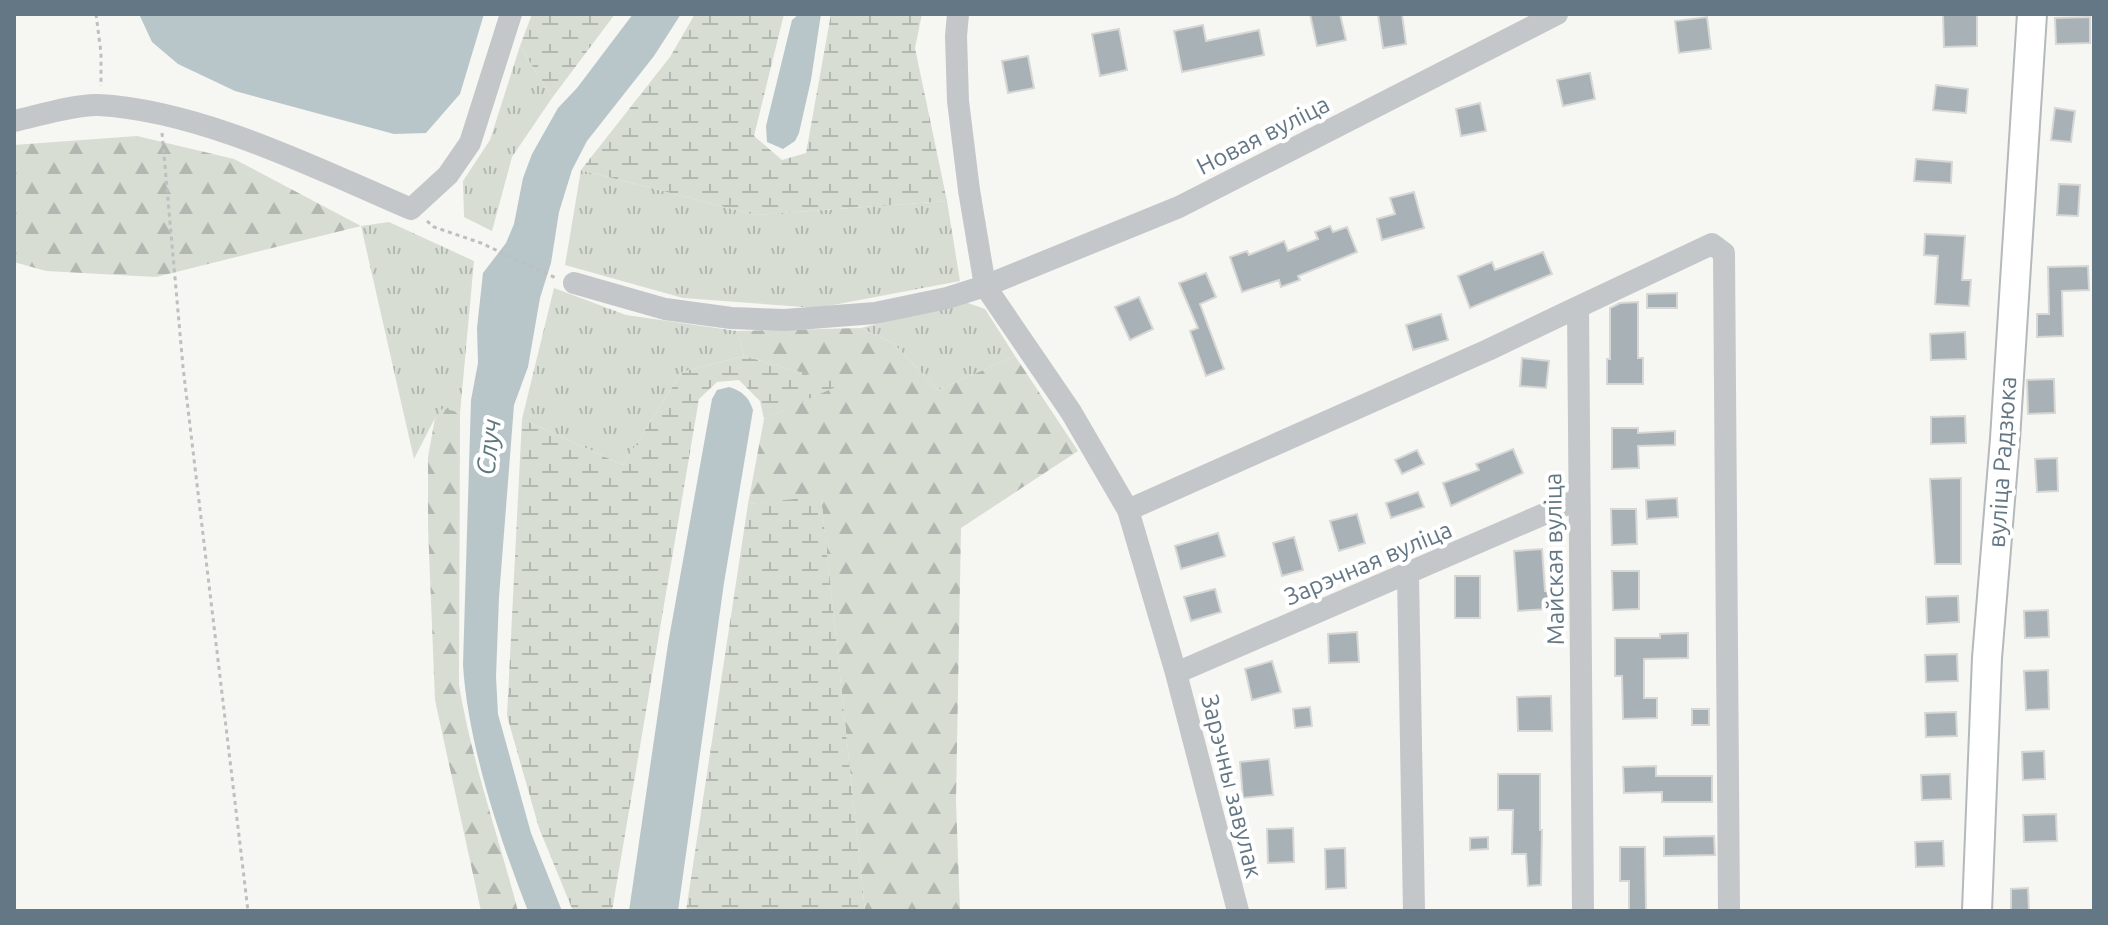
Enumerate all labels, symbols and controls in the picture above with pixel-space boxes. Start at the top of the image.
street label: Новая вуліца [1192,90,1334,180]
street label: вуліца Радзюка [1983,375,2021,549]
water label: Случ [470,417,506,477]
street label: Майская вуліца [1539,473,1569,645]
street label: Зарэчная вуліца [1280,516,1456,610]
street label: Зарэчны завулак [1196,691,1268,881]

